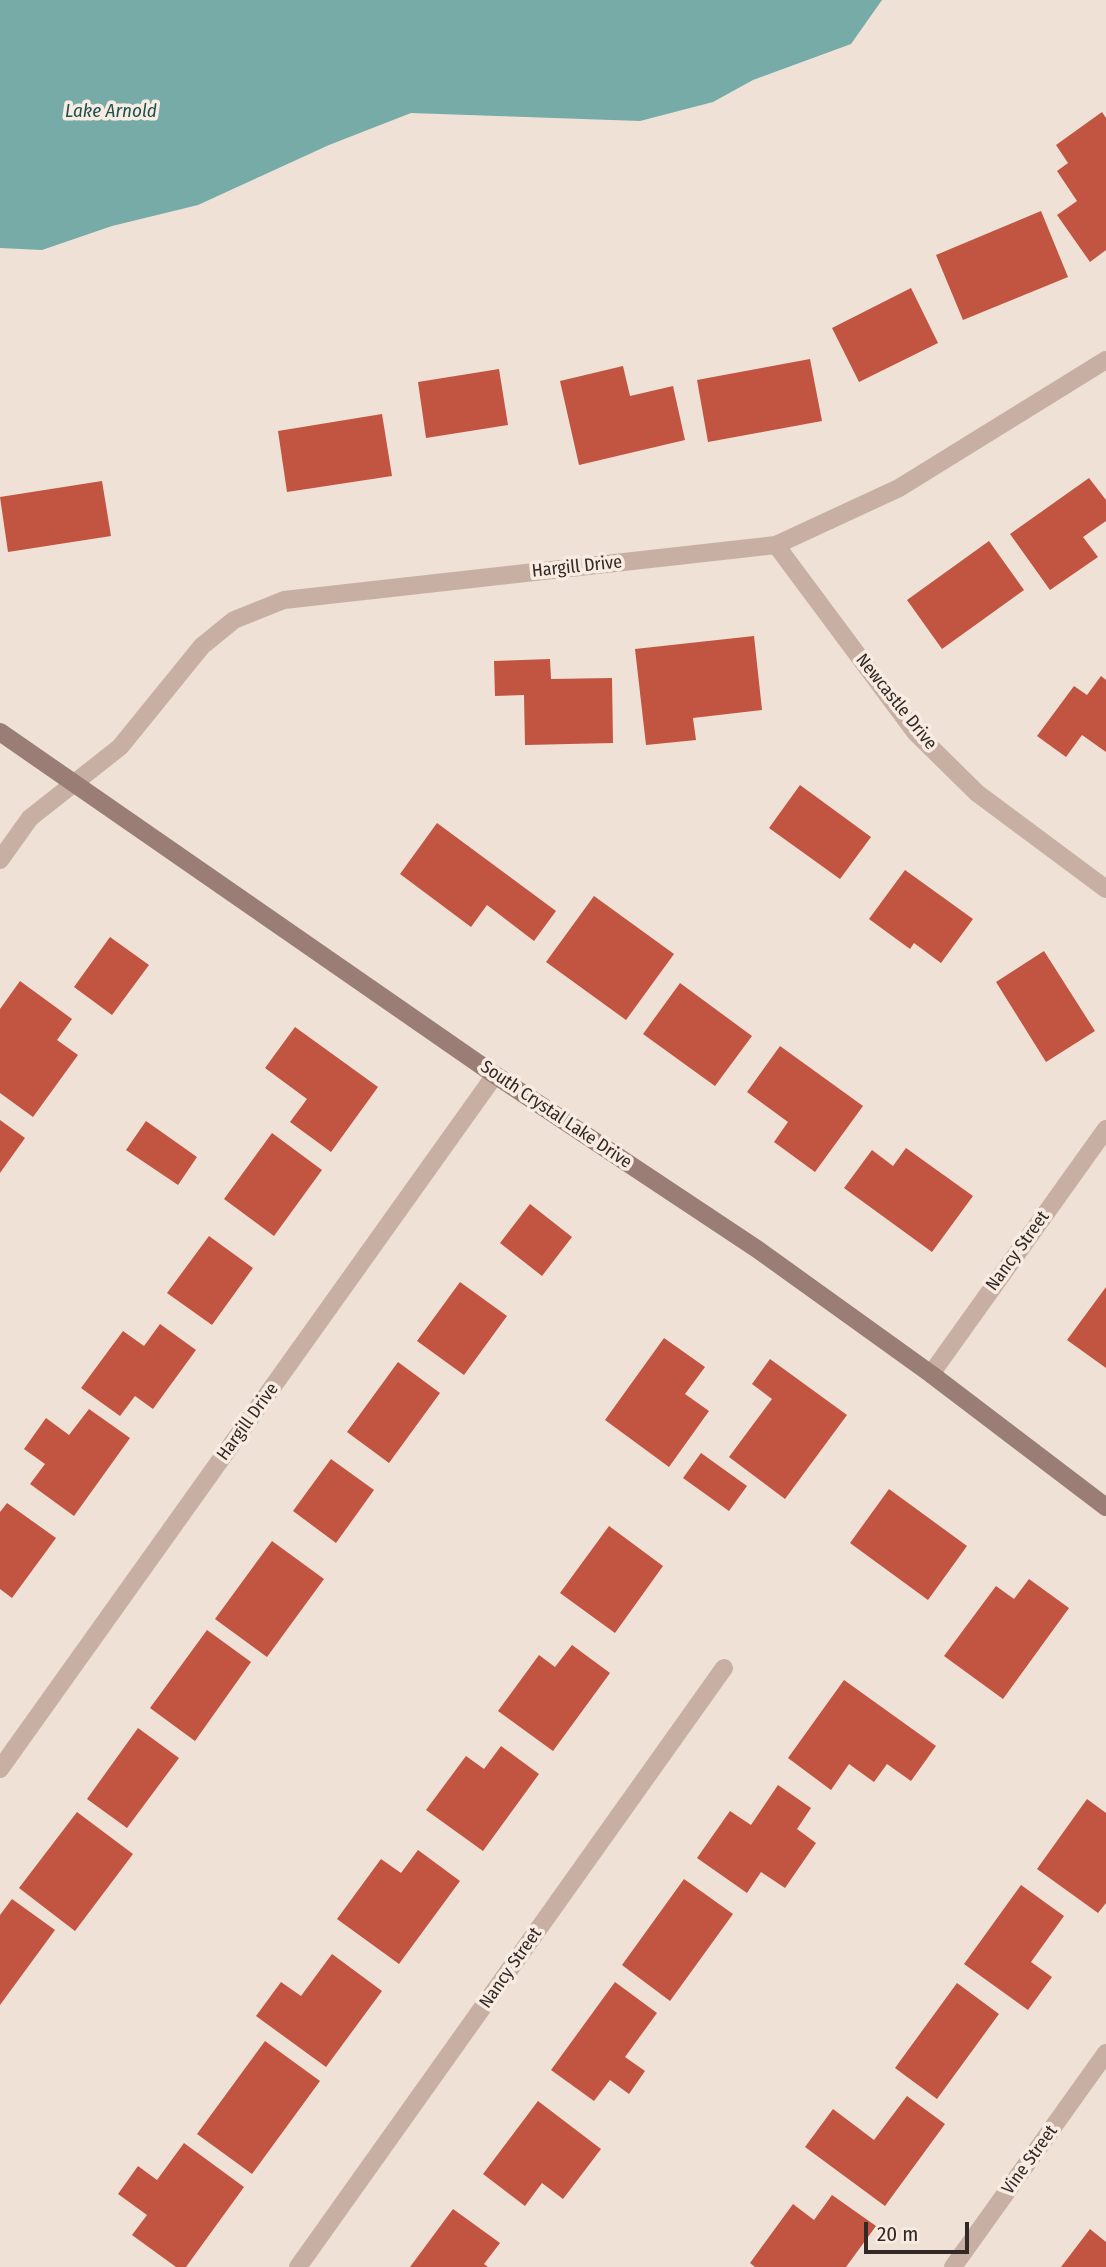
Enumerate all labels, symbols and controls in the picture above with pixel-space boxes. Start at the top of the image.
water label: Lake Arnold [65,101,157,123]
street label: Hargill Drive [531,552,623,582]
street label: Newcastle Drive [851,650,941,754]
street label: South Crystal Lake Drive [476,1056,636,1174]
street label: Nancy Street [982,1207,1054,1295]
street label: Hargill Drive [213,1379,283,1465]
street label: Nancy Street [475,1924,547,2012]
street label: Vine Street [998,2121,1062,2199]
scale bar [868,2208,973,2252]
text: 20 m [877,2221,918,2247]

